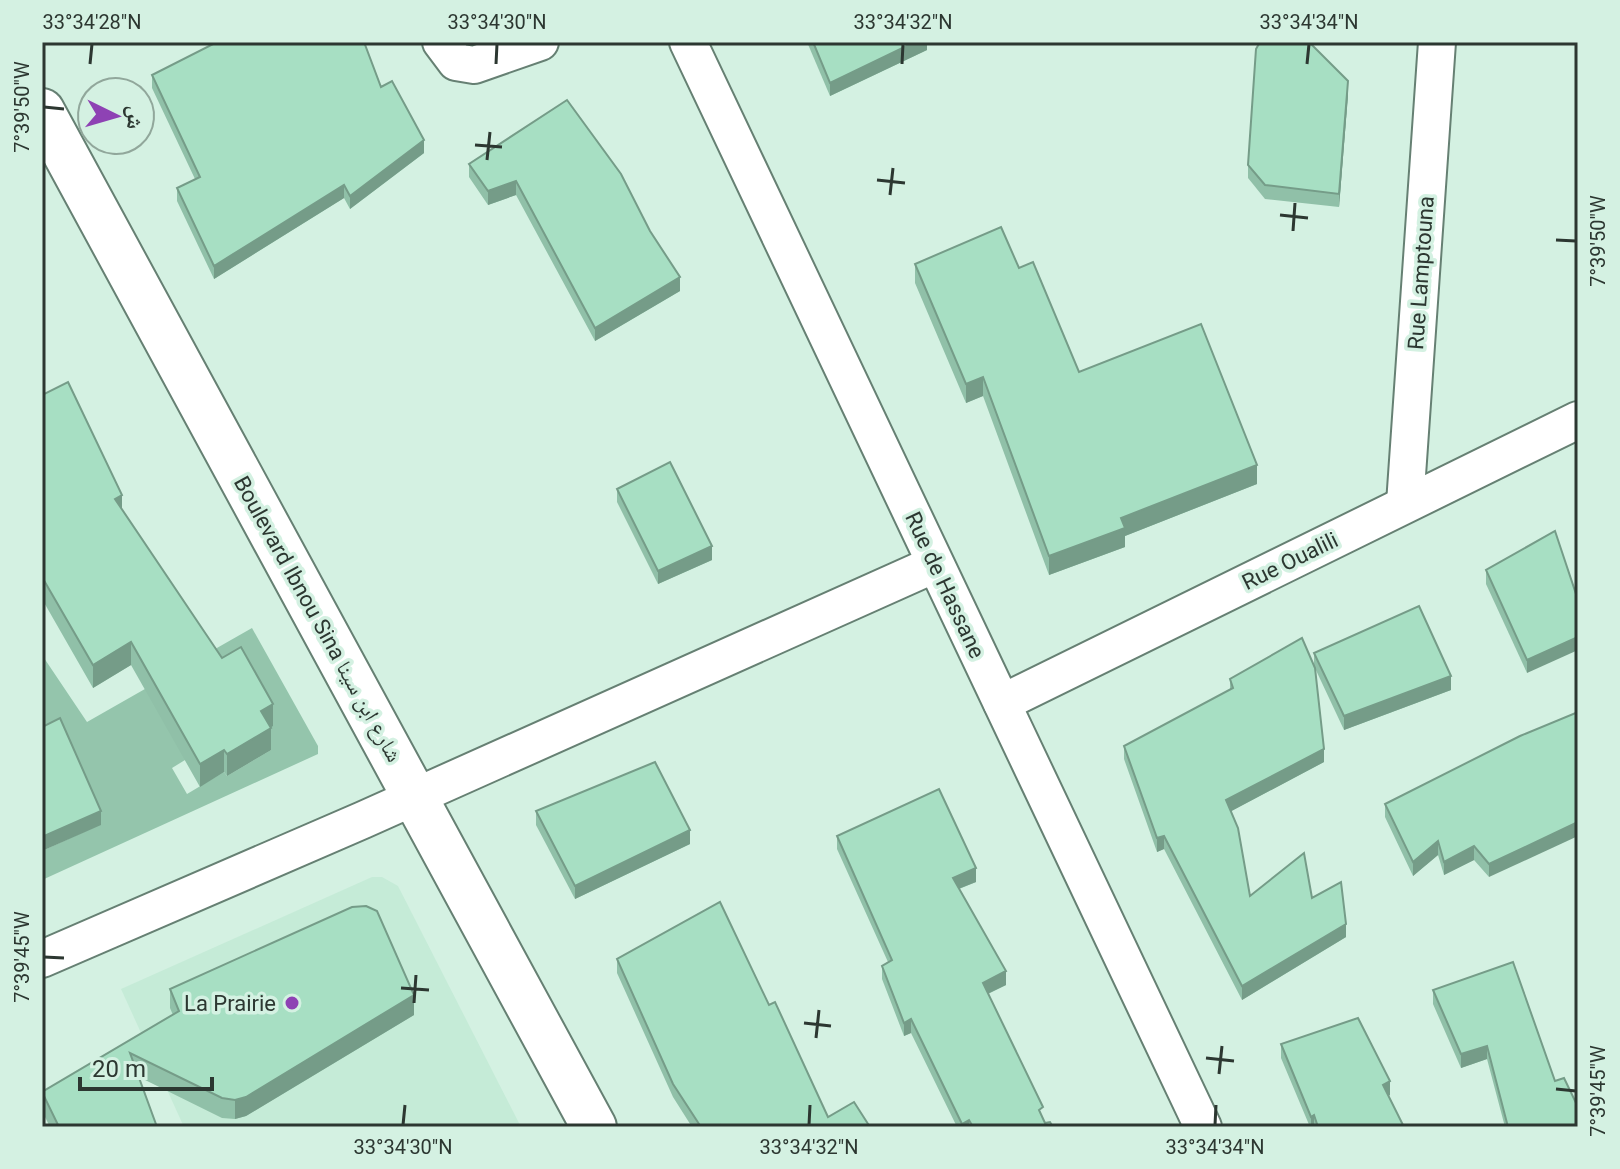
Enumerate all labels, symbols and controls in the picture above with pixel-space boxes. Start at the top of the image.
text: 33°34'28"N [42,10,142,34]
text: 33°34'30"N [447,10,547,34]
text: 33°34'32"N [853,10,953,34]
text: 33°34'34"N [1259,10,1359,34]
text: 7°39'50"W [10,61,34,153]
north arrow [76,76,156,156]
text: ش [121,105,149,130]
street label: Rue Lamptouna [1403,195,1439,351]
text: 7°39'50"W [1586,195,1610,287]
street label: Boulevard Ibnou Sina شارع ابن سينا [228,472,407,767]
street label: Rue de Hassane [900,508,990,662]
street label: Rue Oualili [1238,527,1342,595]
text: 7°39'45"W [10,911,34,1003]
place label: La Prairie [184,991,276,1016]
marker: La Prairie [283,994,301,1012]
scale bar [80,1041,212,1091]
text: 7°39'45"W [1586,1045,1610,1137]
text: 20 m [92,1055,146,1083]
text: 33°34'30"N [353,1135,453,1159]
text: 33°34'32"N [759,1135,859,1159]
text: 33°34'34"N [1165,1135,1265,1159]

